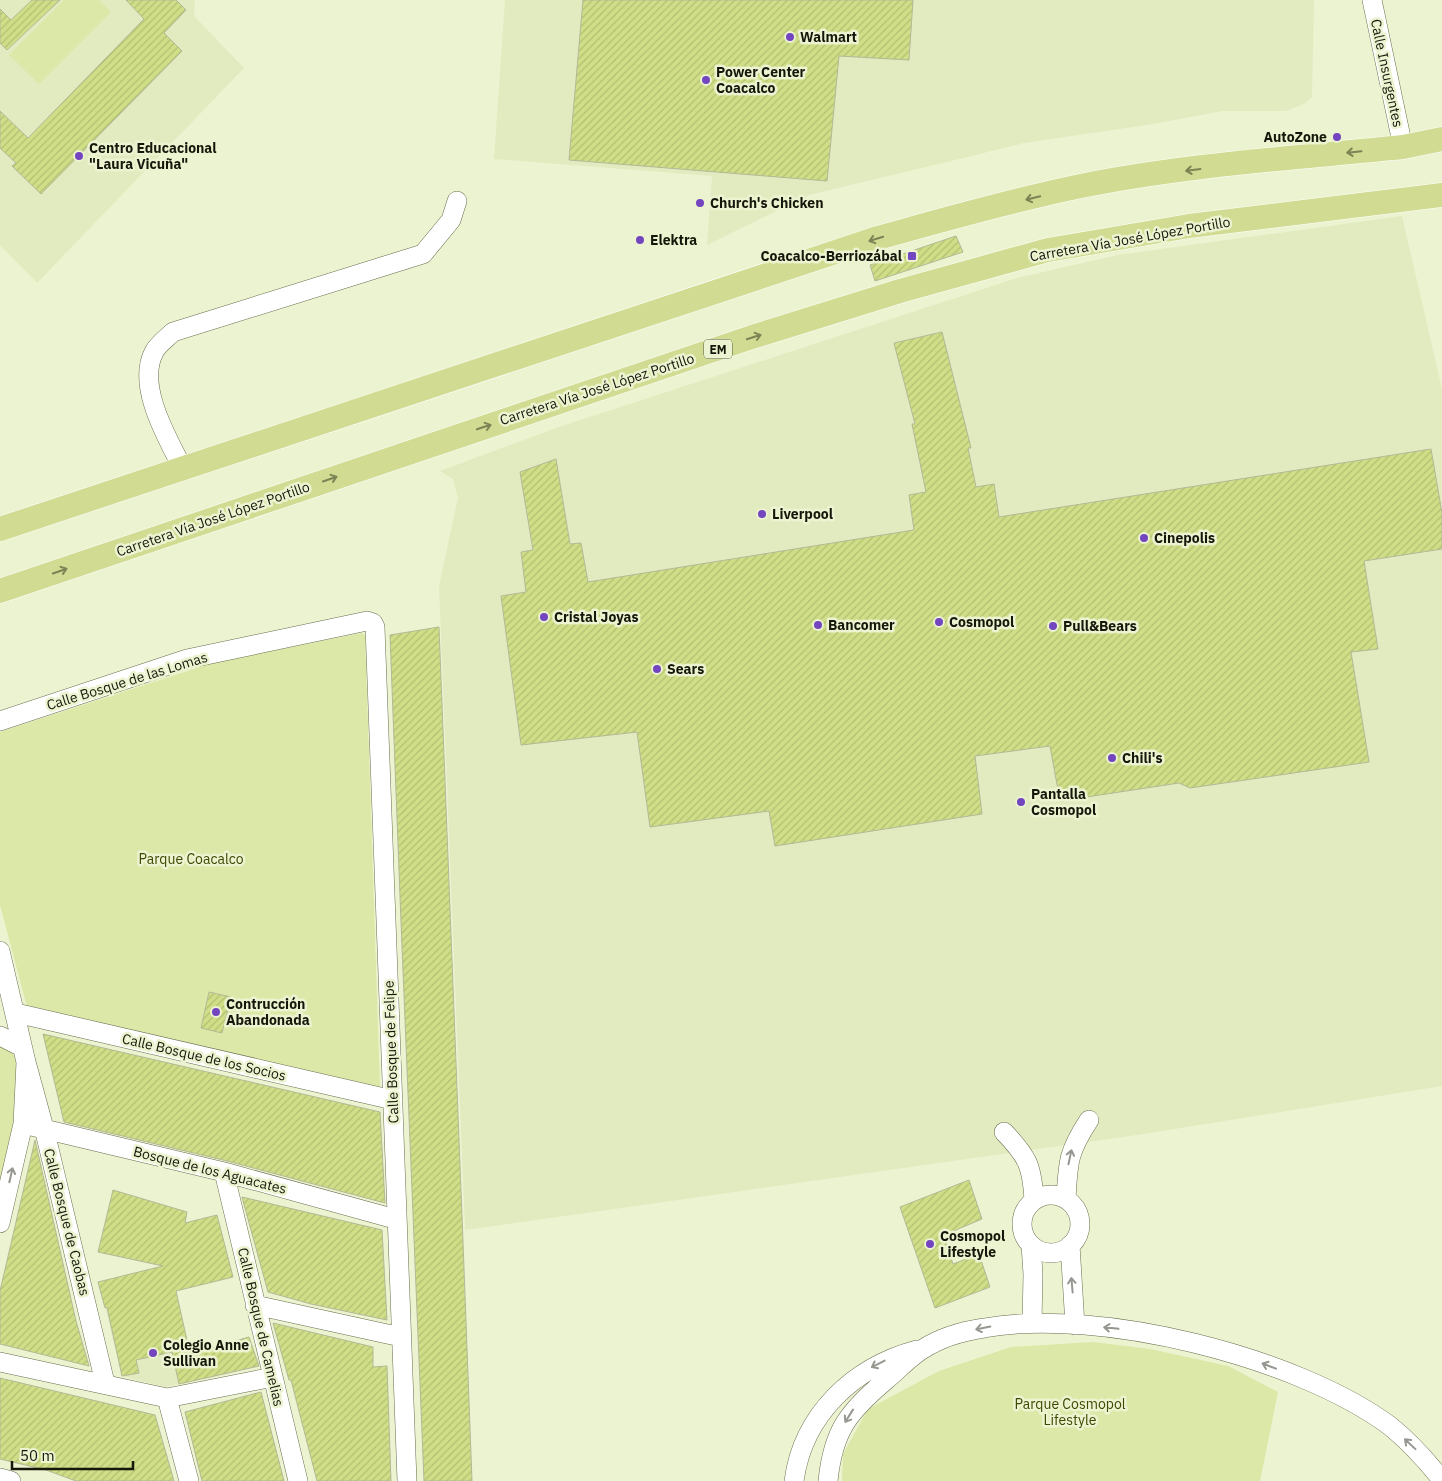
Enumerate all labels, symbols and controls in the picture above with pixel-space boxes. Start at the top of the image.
street label: Calle Insurgentes [1367,17,1407,129]
place label: Walmart [800,28,857,46]
marker: Walmart [784,31,796,43]
place label: Power Center Coacalco [716,63,806,97]
marker: Power Center Coacalco [700,74,712,86]
place label: AutoZone [1263,128,1327,146]
marker: AutoZone [1331,131,1343,143]
place label: Centro Educacional "Laura Vicuña" [89,139,217,173]
one-way arrow [1346,147,1362,157]
marker: Centro Educacional "Laura Vicuña" [73,150,85,162]
one-way arrow [1185,165,1201,175]
place label: Church's Chicken [710,194,823,212]
one-way arrow [1025,194,1041,203]
marker: Church's Chicken [694,197,706,209]
street label: Carretera Vía José López Portillo [1028,212,1232,266]
place label: Elektra [650,231,697,249]
marker: Elektra [634,234,646,246]
one-way arrow [868,235,884,244]
place label: Coacalco-Berriozábal [760,247,902,265]
marker: Coacalco-Berriozábal [906,250,918,262]
one-way arrow [746,331,762,341]
road number: EM [704,339,732,358]
street label: Carretera Vía José López Portillo [498,349,697,429]
one-way arrow [476,421,492,431]
one-way arrow [322,474,337,483]
street label: Carretera Vía José López Portillo [114,477,312,561]
place label: Liverpool [772,505,833,523]
marker: Liverpool [756,508,768,520]
place label: Cinepolis [1154,529,1215,547]
marker: Cinepolis [1138,532,1150,544]
one-way arrow [52,566,68,575]
place label: Cristal Joyas [554,608,638,626]
marker: Cristal Joyas [538,611,550,623]
place label: Cosmopol [949,613,1014,631]
place label: Bancomer [828,616,895,634]
marker: Cosmopol [933,616,945,628]
place label: Pull&Bears [1063,617,1137,635]
marker: Bancomer [812,619,824,631]
marker: Pull&Bears [1047,620,1059,632]
street label: Calle Bosque de las Lomas [44,648,210,714]
place label: Sears [667,660,704,678]
marker: Sears [651,663,663,675]
place label: Chili's [1122,749,1163,767]
marker: Chili's [1106,752,1118,764]
place label: Pantalla Cosmopol [1031,785,1096,819]
marker: Pantalla Cosmopol [1015,796,1027,808]
park label: Parque Coacalco [138,850,244,868]
street label: Calle Bosque de Felipe [380,980,402,1124]
place label: Contrucción Abandonada [226,995,310,1029]
marker: Contrucción Abandonada [210,1006,222,1018]
street label: Calle Bosque de los Socios [120,1029,288,1085]
street label: Bosque de los Aguacates [131,1142,289,1198]
street label: Calle Bosque de Caobas [40,1147,94,1298]
one-way arrow [1066,1150,1075,1166]
one-way arrow [7,1168,16,1184]
place label: Cosmopol Lifestyle [940,1227,1005,1261]
marker: Cosmopol Lifestyle [924,1238,936,1250]
street label: Calle Bosque de Camelias [234,1246,288,1408]
one-way arrow [1067,1277,1077,1293]
one-way arrow [1103,1323,1119,1333]
one-way arrow [976,1324,992,1333]
place label: Colegio Anne Sullivan [163,1336,249,1370]
marker: Colegio Anne Sullivan [147,1347,159,1359]
one-way arrow [870,1359,885,1369]
one-way arrow [1261,1361,1277,1370]
park label: Parque Cosmopol Lifestyle [1014,1395,1126,1429]
one-way arrow [844,1409,854,1423]
scale bar [12,1438,134,1470]
one-way arrow [1404,1438,1416,1450]
text: 50 m [20,1446,55,1465]

